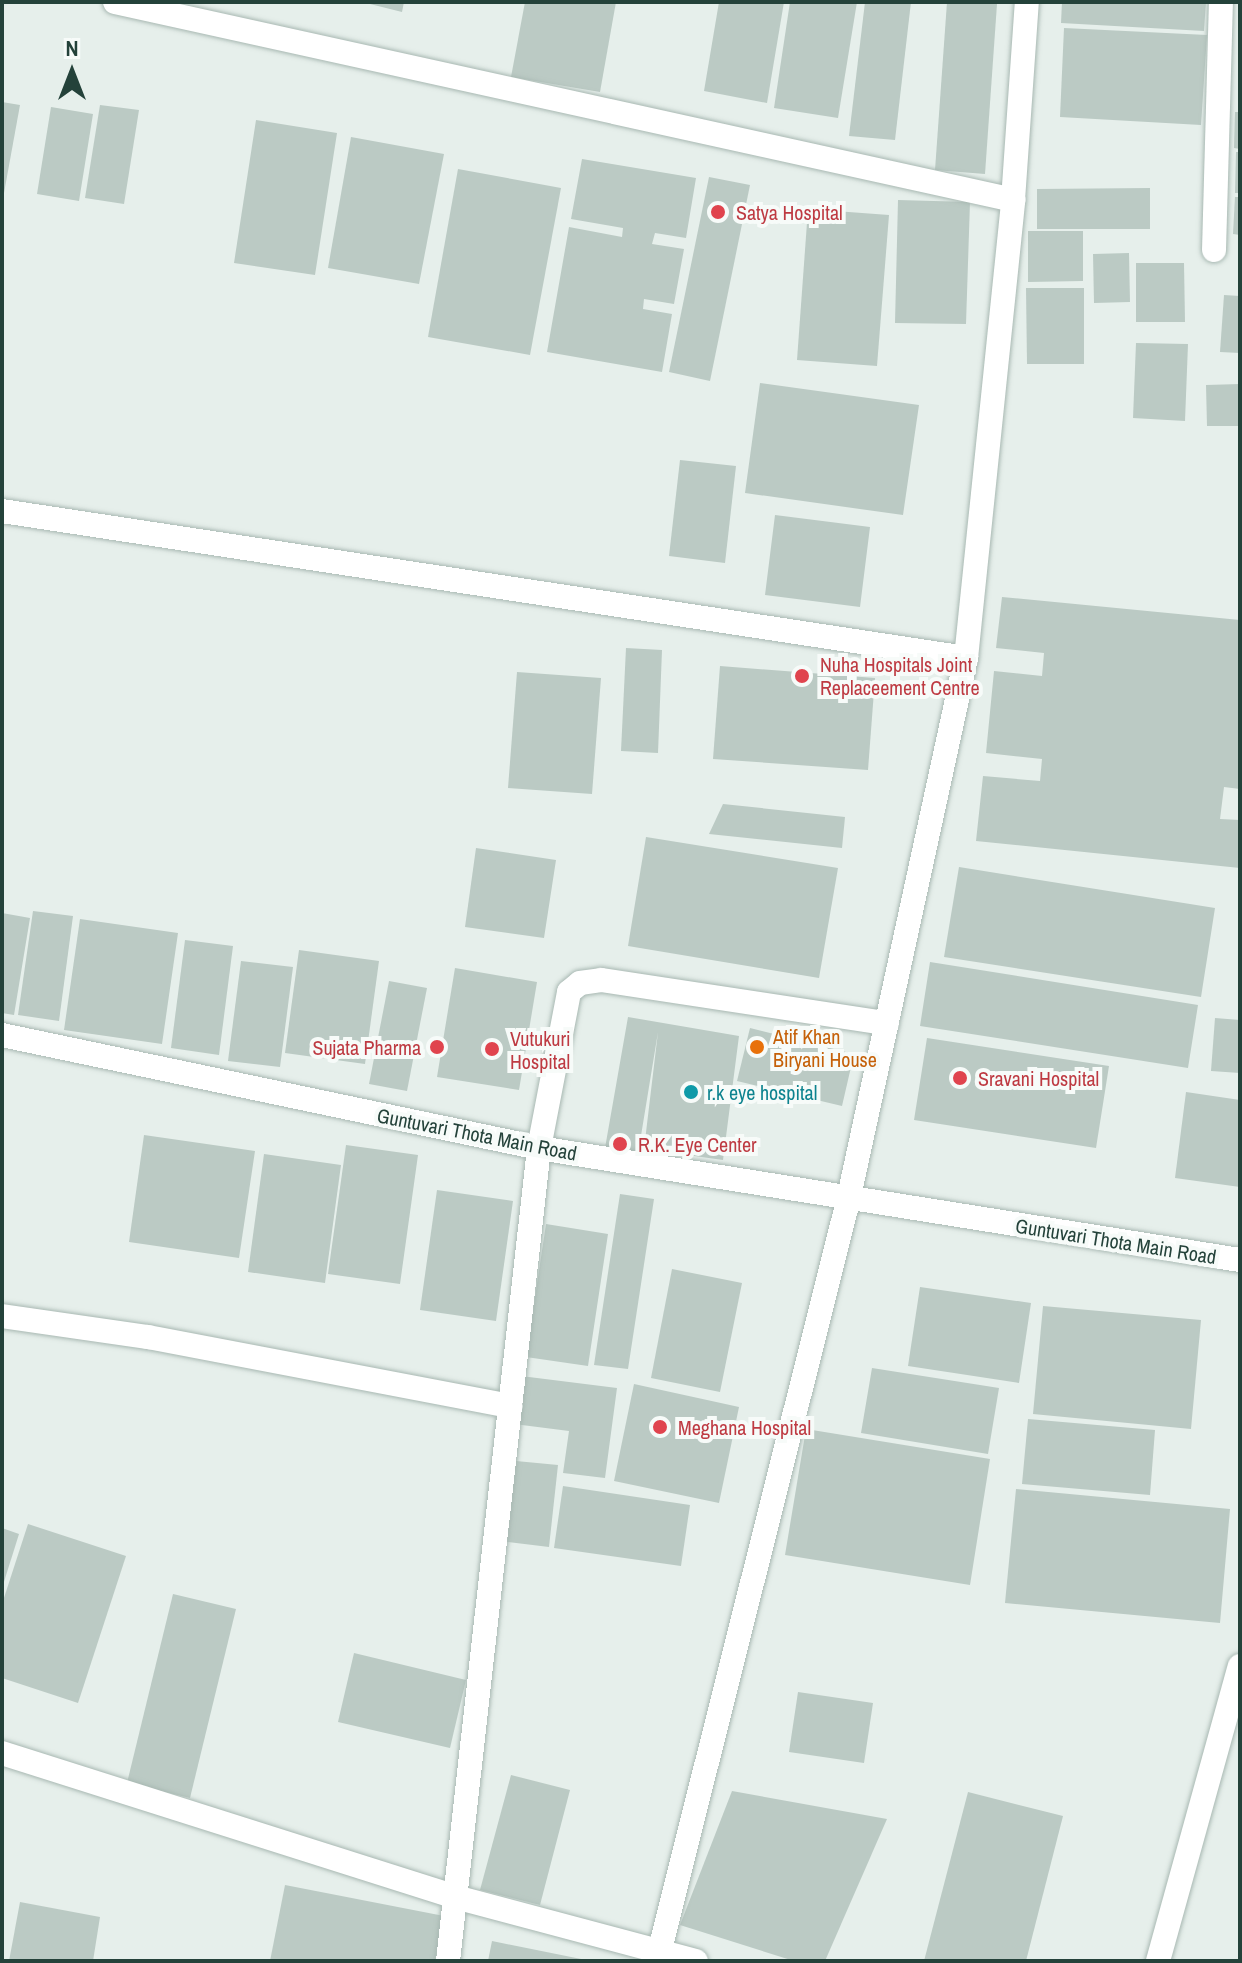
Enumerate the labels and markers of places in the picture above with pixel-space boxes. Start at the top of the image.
place label: Satya Hospital [736,200,843,224]
marker: Satya Hospital [707,201,729,223]
place label: Nuha Hospitals Joint Replaceement Centre [820,652,980,699]
marker: Nuha Hospitals Joint Replaceement Centre [791,665,813,687]
place label: Atif Khan Biryani House [773,1024,877,1071]
place label: Vutukuri Hospital [510,1026,570,1073]
place label: Sujata Pharma [313,1035,421,1059]
marker: Sujata Pharma [428,1038,446,1056]
marker: Vutukuri Hospital [481,1038,503,1060]
marker: Atif Khan Biryani House [748,1038,766,1056]
place label: Sravani Hospital [978,1066,1099,1090]
marker: Sravani Hospital [949,1067,971,1089]
place label: r.k eye hospital [707,1080,817,1104]
marker: r.k eye hospital [682,1083,700,1101]
place label: R.K. Eye Center [638,1132,756,1156]
marker: R.K. Eye Center [609,1133,631,1155]
place label: Meghana Hospital [678,1415,811,1439]
marker: Meghana Hospital [649,1416,671,1438]

